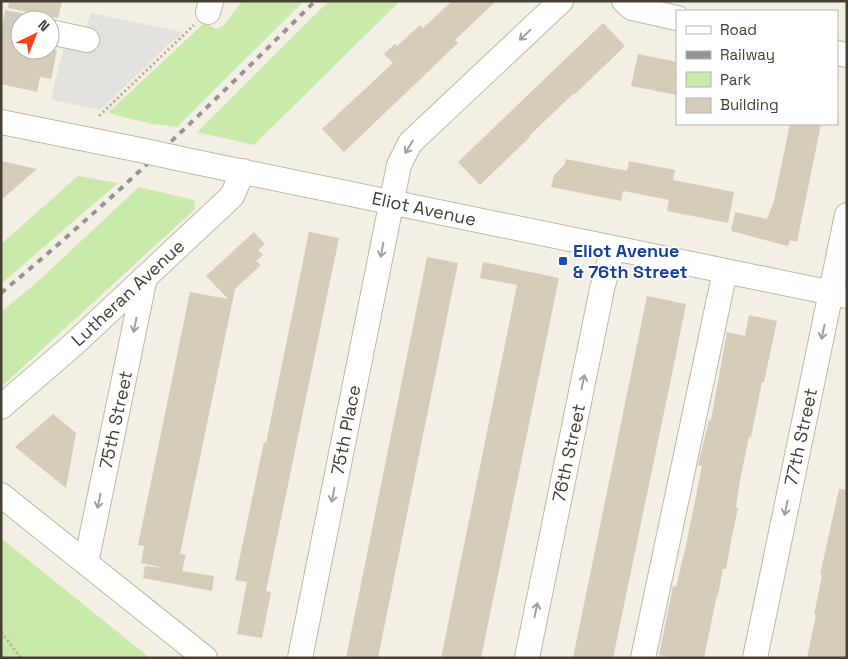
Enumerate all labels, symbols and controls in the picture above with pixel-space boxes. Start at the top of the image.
north arrow [10,10,60,60]
legend [676,10,838,125]
text: N [34,16,53,35]
text: Road [720,20,757,39]
one-way arrow [519,29,532,41]
text: Railway [720,45,775,64]
text: Park [720,70,751,89]
text: Building [720,95,779,114]
one-way arrow [403,140,413,154]
street label: Eliot Avenue [370,186,478,231]
street label: Lutheran Avenue [66,234,189,351]
place label: Eliot Avenue & 76th Street [573,239,688,283]
one-way arrow [377,242,386,258]
marker: Eliot Avenue & 76th Street [557,255,569,267]
one-way arrow [130,316,139,332]
one-way arrow [818,323,827,339]
street label: 75th Street [94,369,137,471]
one-way arrow [579,375,588,391]
street label: 75th Place [325,383,366,477]
street label: 77th Street [779,386,822,488]
street label: 76th Street [547,402,590,504]
one-way arrow [327,487,337,503]
one-way arrow [94,493,103,509]
one-way arrow [781,500,791,516]
one-way arrow [532,602,542,618]

